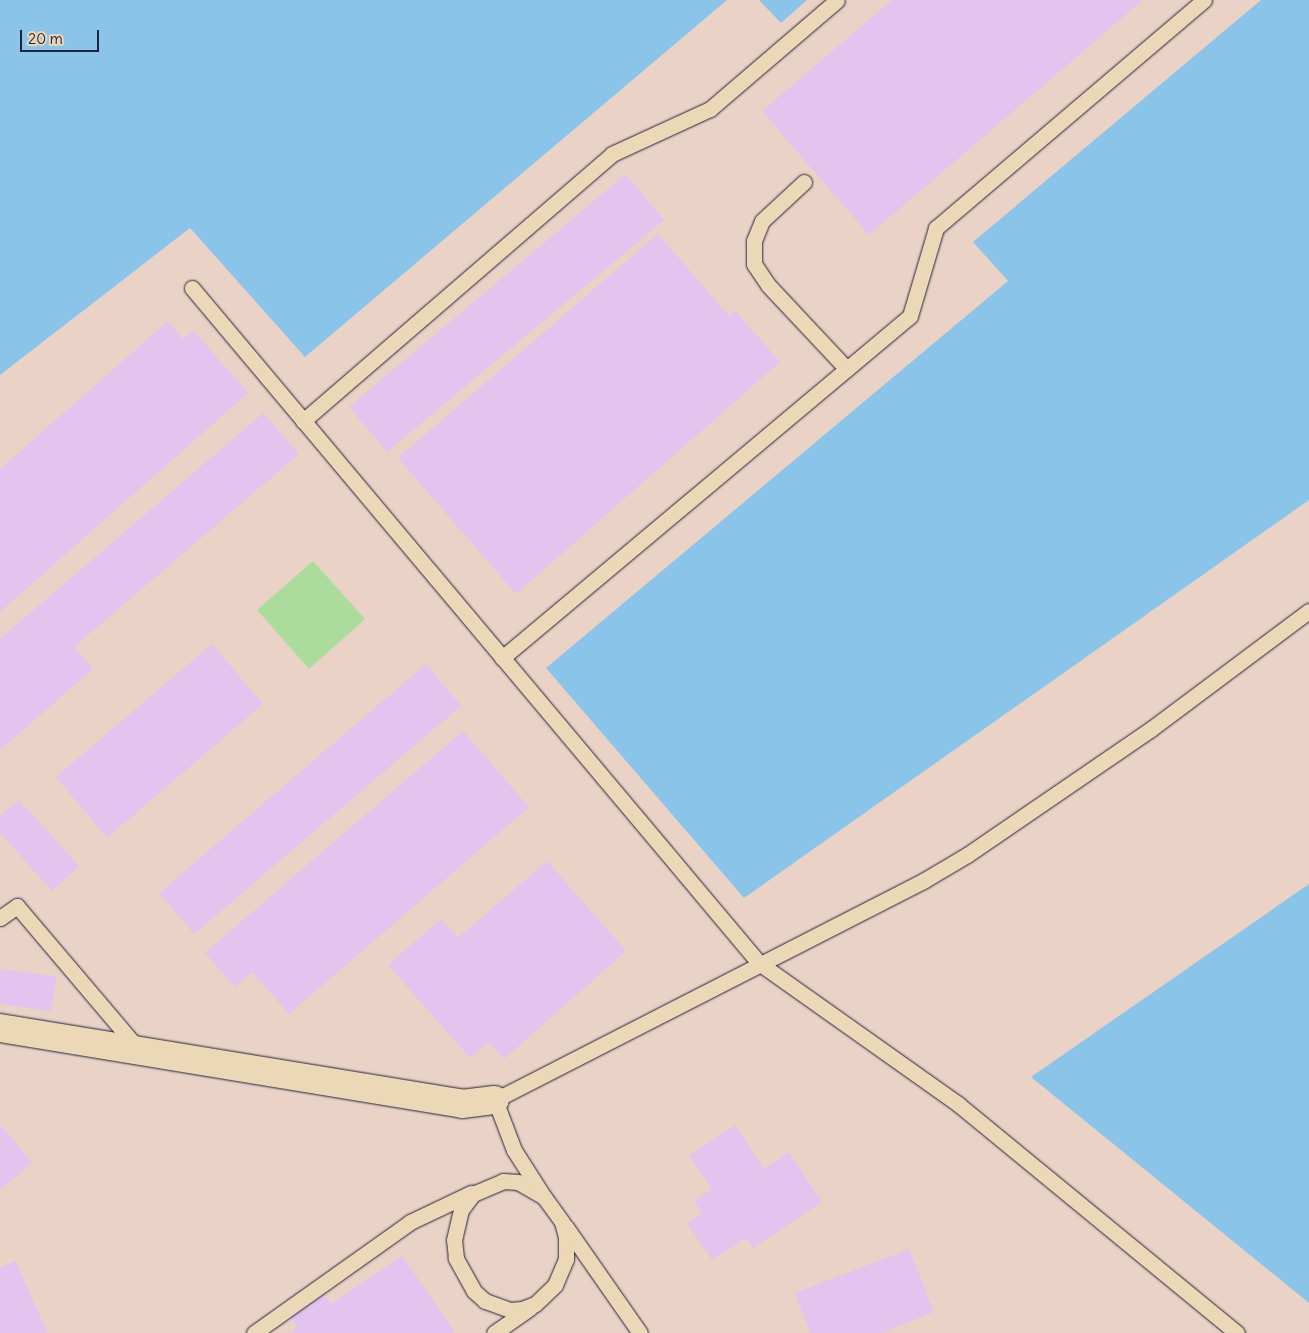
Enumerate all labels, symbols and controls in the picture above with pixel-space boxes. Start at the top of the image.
scale bar [22,20,101,52]
text: 20 m [28,29,63,48]

